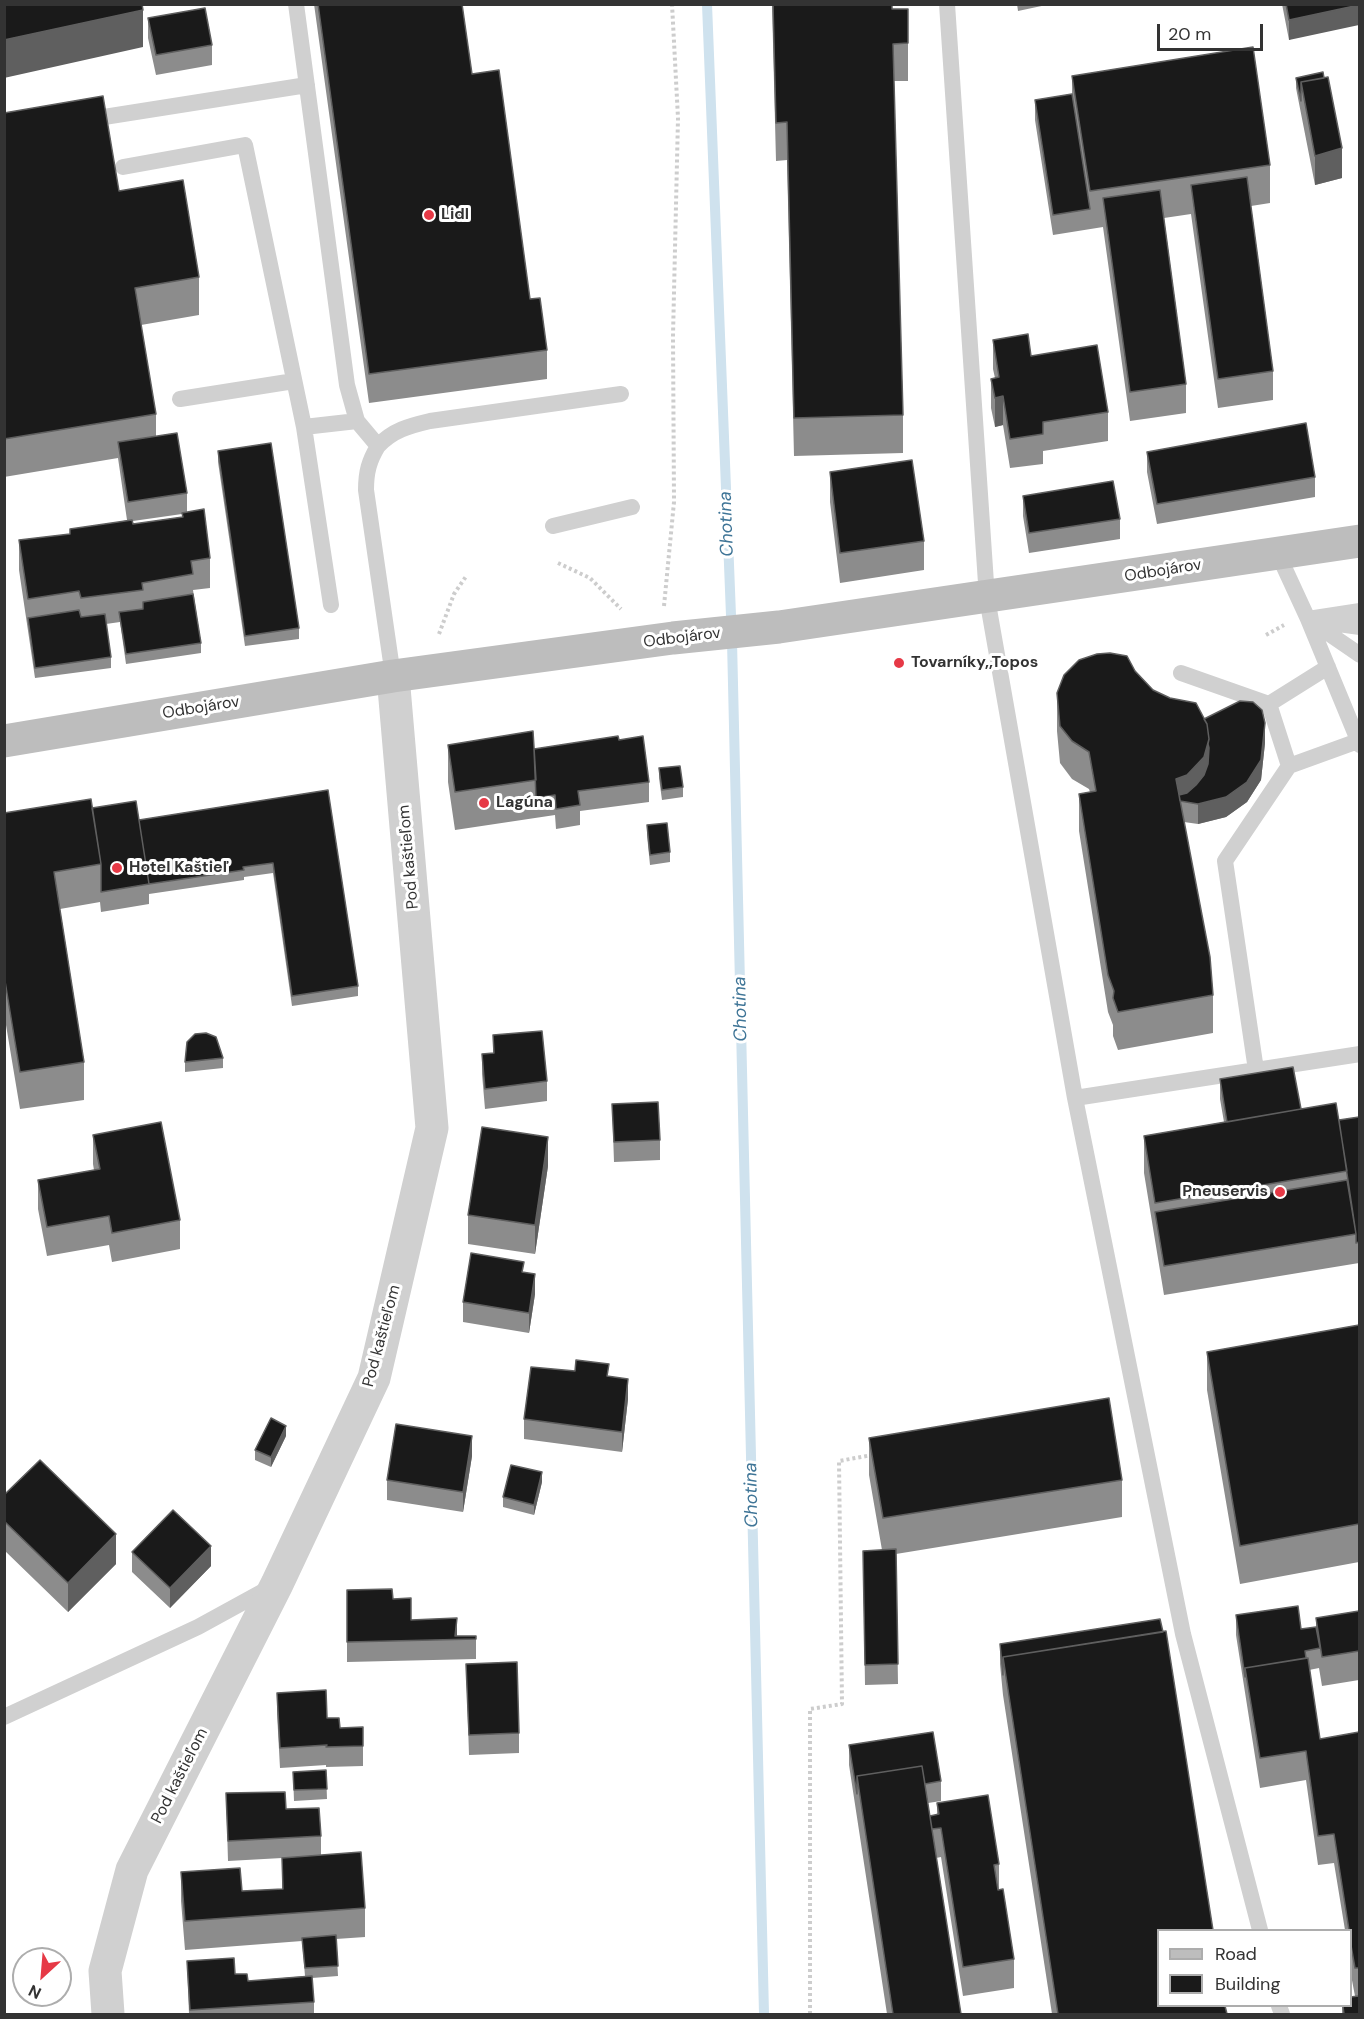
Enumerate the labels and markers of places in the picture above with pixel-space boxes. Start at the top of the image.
place label: Lidl [441,205,469,225]
marker: Lidl [422,208,436,222]
place label: Tovarníky,,Topos [911,653,1038,673]
marker: Tovarníky,,Topos [892,656,906,670]
place label: Lagúna [496,793,553,813]
marker: Lagúna [477,796,491,810]
place label: Hotel Kaštieľ [129,858,229,878]
marker: Hotel Kaštieľ [110,861,124,875]
place label: Pneuservis [1182,1182,1268,1202]
marker: Pneuservis [1273,1185,1287,1199]

